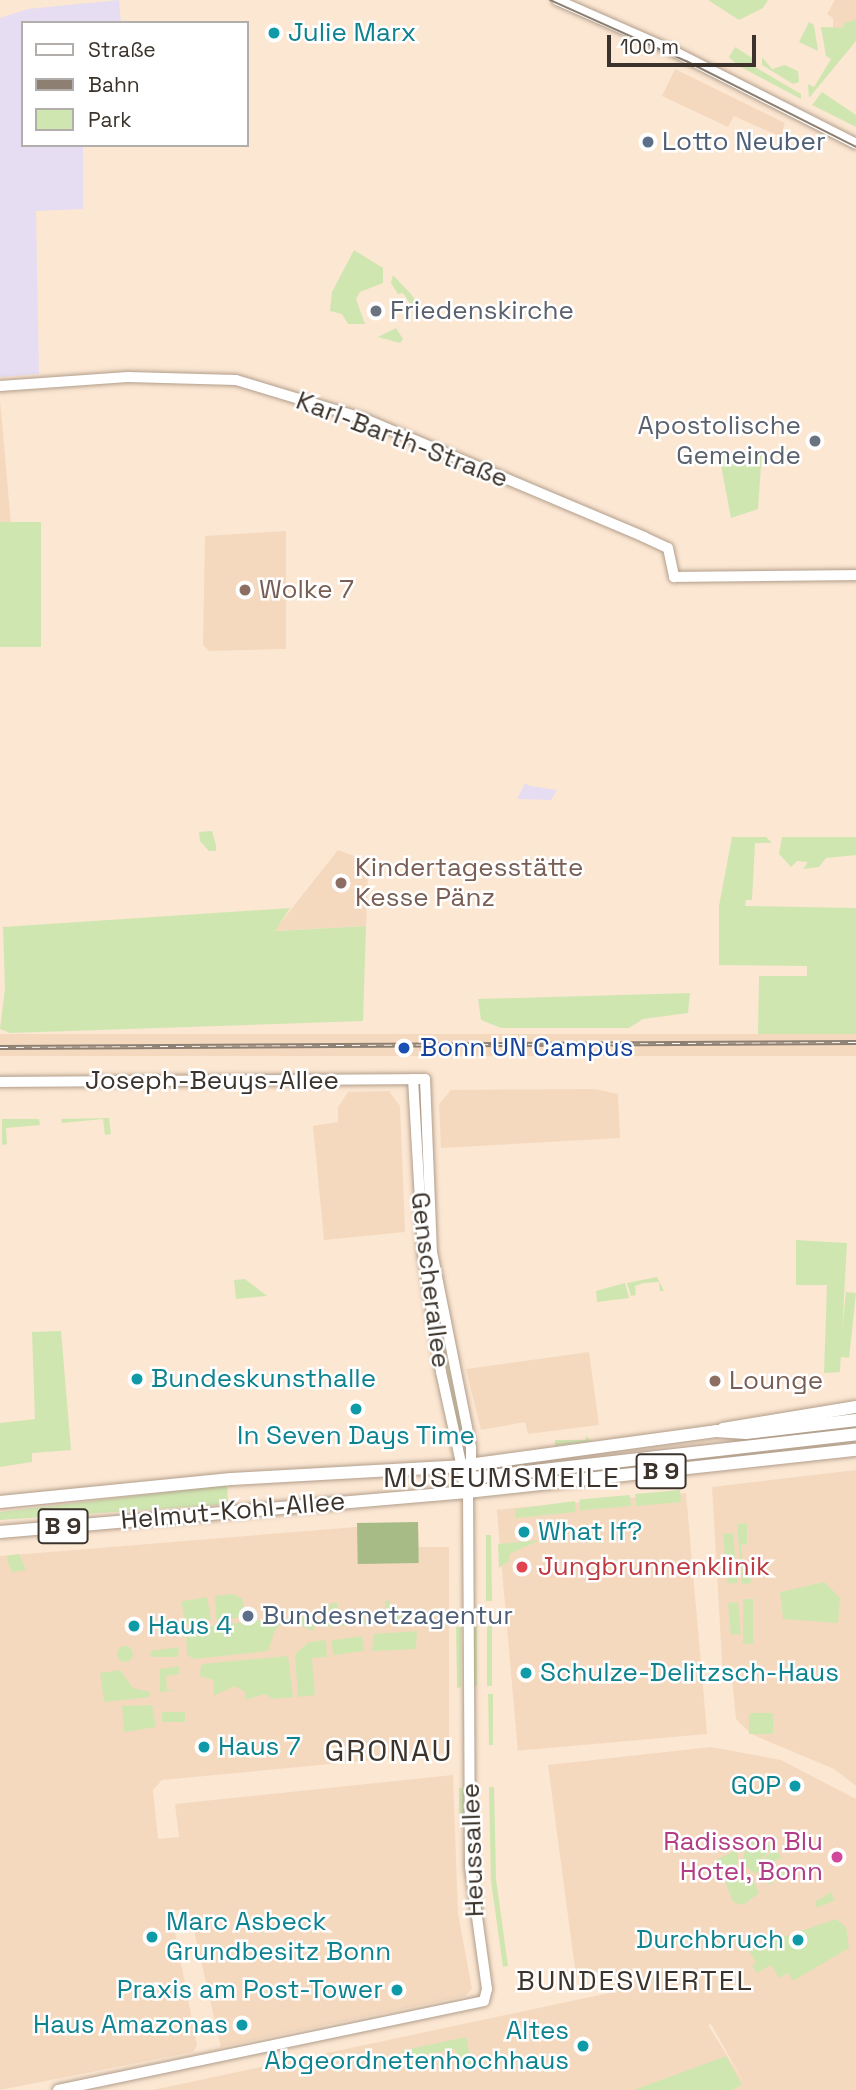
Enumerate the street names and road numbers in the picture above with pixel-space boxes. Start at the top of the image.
street label: Karl-Barth-Straße [292,385,512,495]
street label: Joseph-Beuys-Allee [85,1065,339,1097]
street label: Genscherallee [404,1190,456,1370]
road number: B 9 [635,1450,687,1492]
street label: Helmut-Kohl-Allee [119,1486,347,1536]
road number: B 9 [37,1506,89,1546]
street label: Heussallee [455,1782,491,1918]

